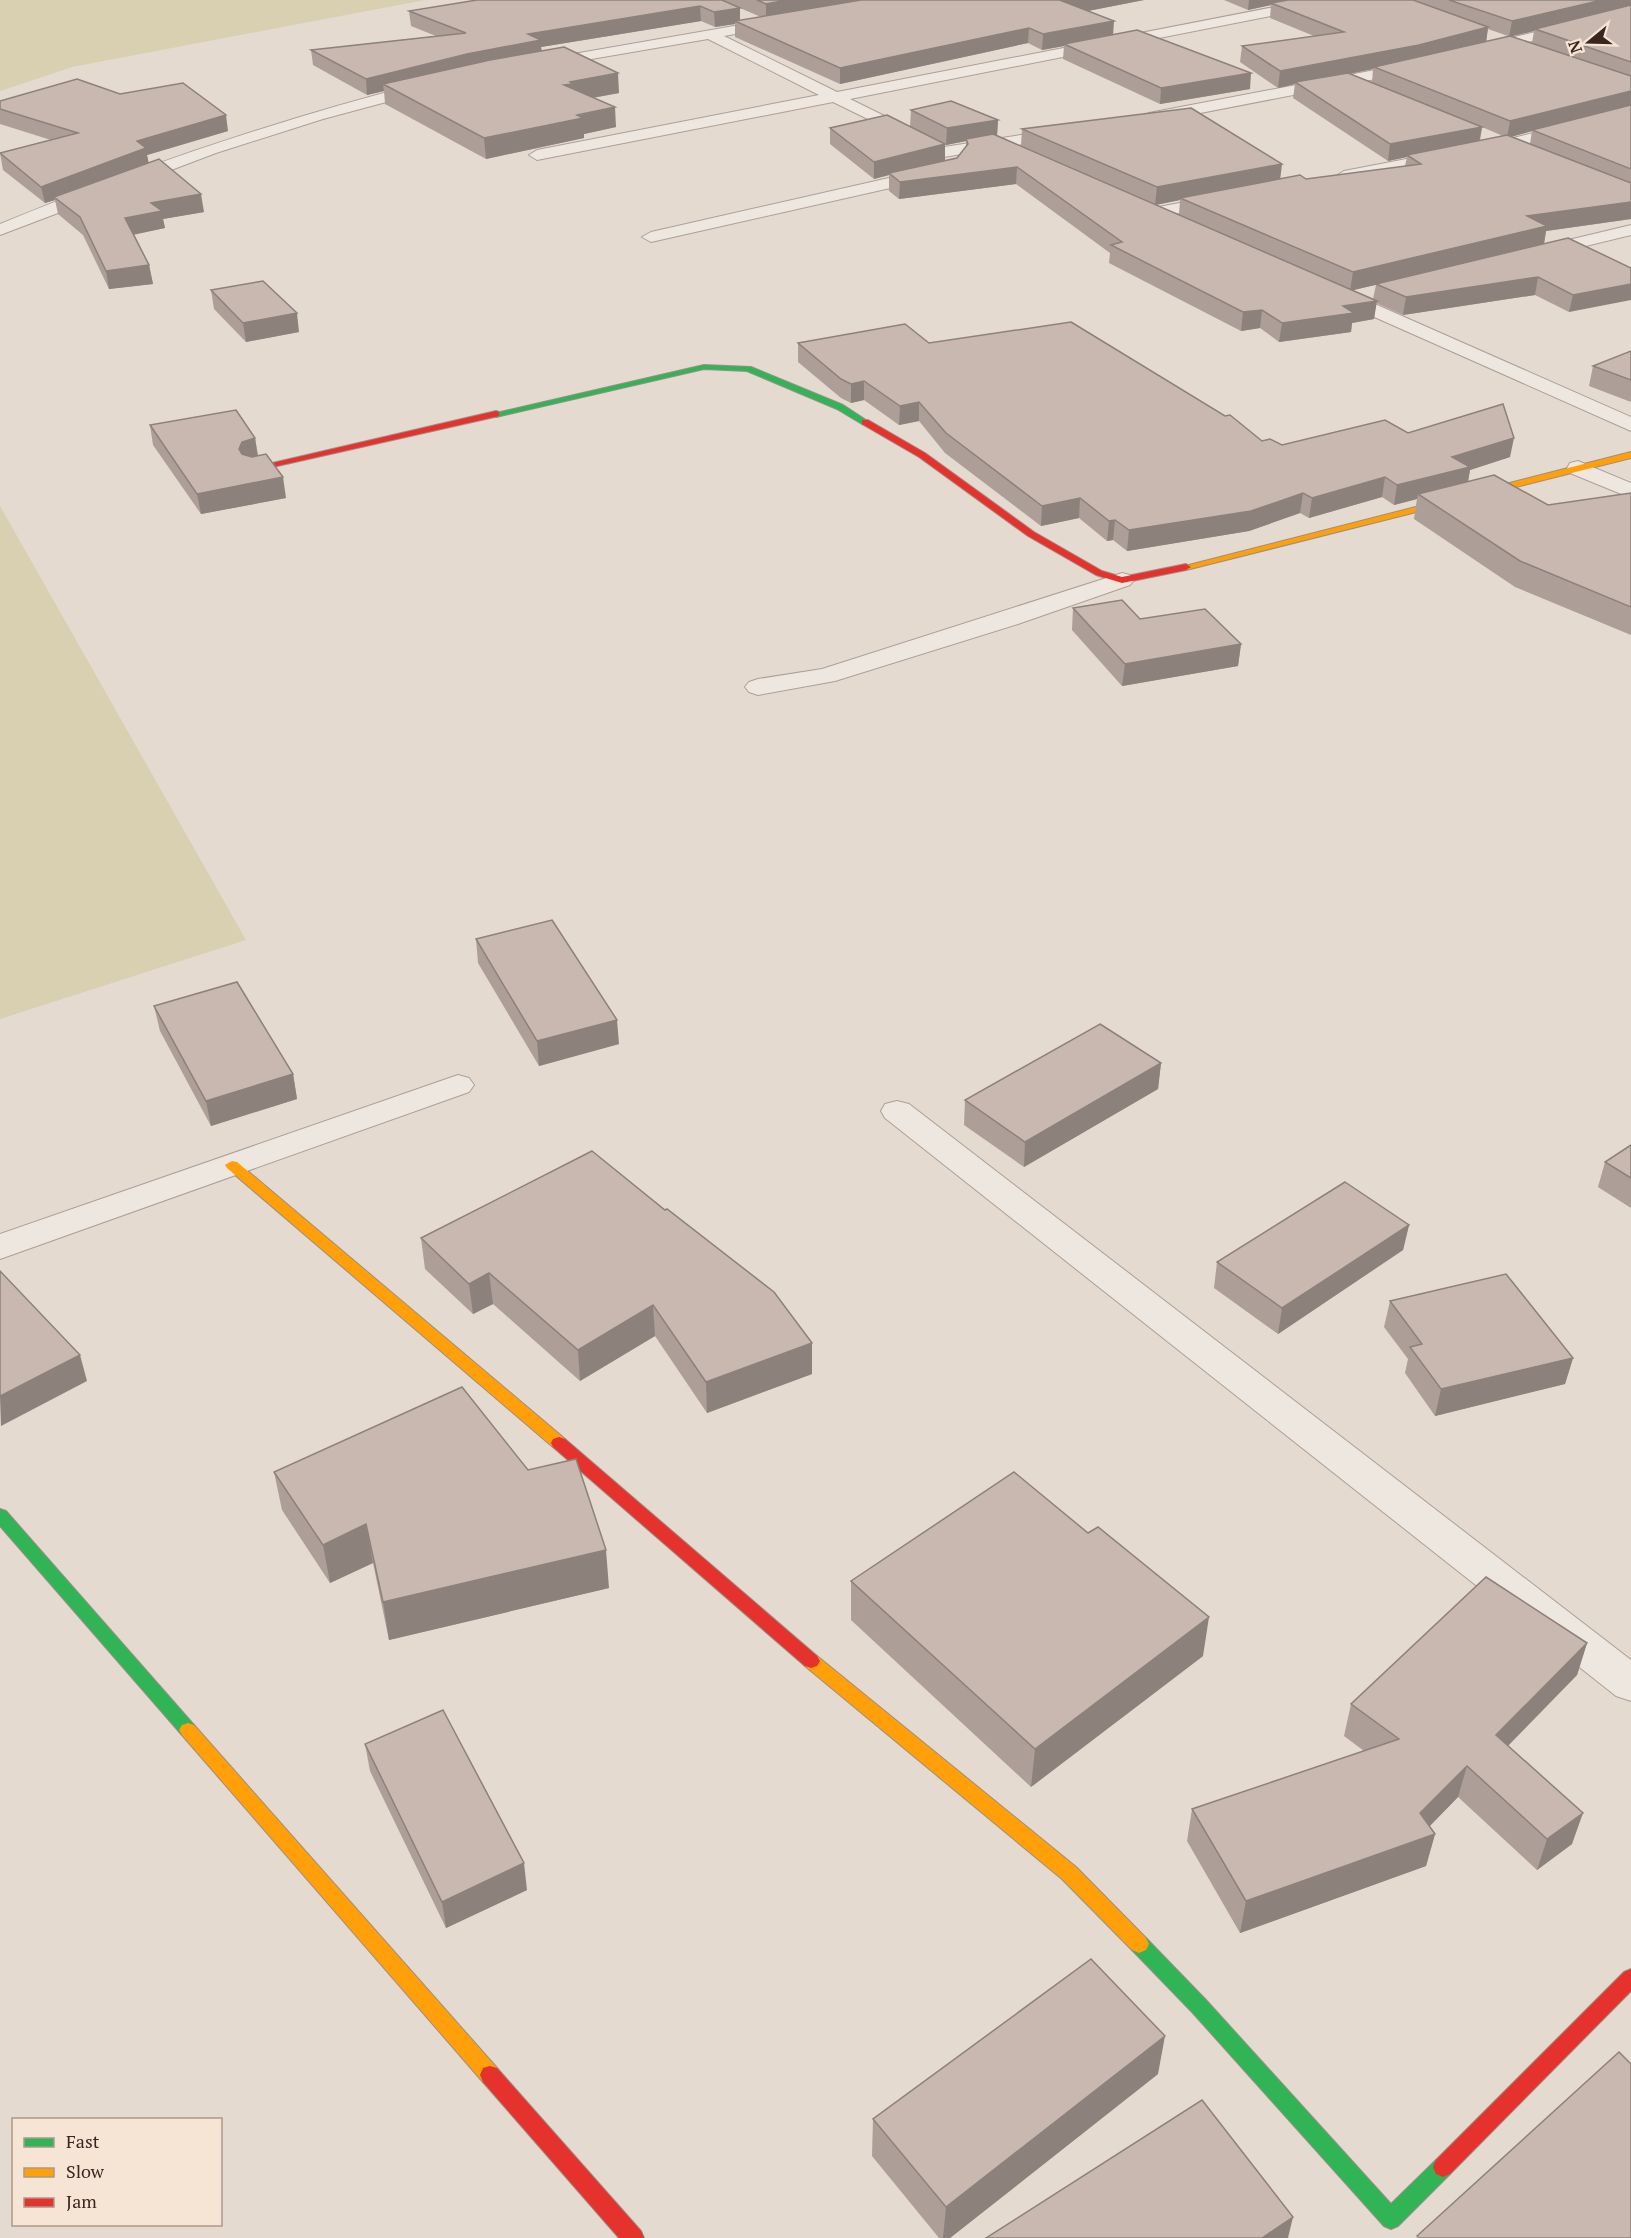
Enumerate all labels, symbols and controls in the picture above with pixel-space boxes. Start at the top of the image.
north arrow [1559,12,1619,72]
text: N [1562,38,1587,56]
legend [12,2118,222,2226]
text: Fast [66,2129,100,2153]
text: Slow [66,2159,105,2183]
text: Jam [66,2189,97,2213]

